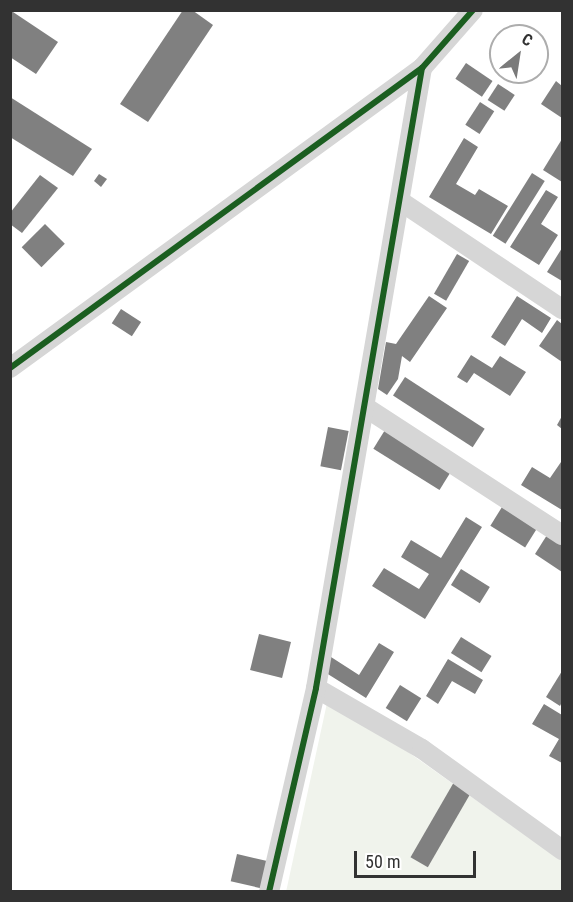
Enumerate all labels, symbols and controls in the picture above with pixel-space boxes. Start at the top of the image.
north arrow [489,24,549,84]
text: С [519,29,536,50]
scale bar [357,839,478,877]
text: 50 m [365,851,400,872]

